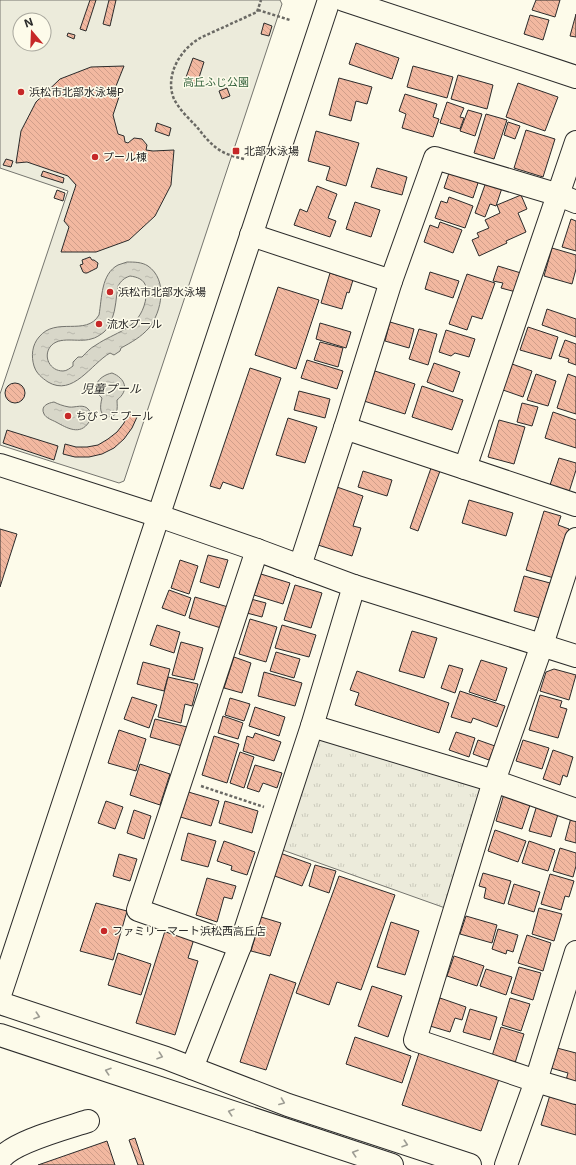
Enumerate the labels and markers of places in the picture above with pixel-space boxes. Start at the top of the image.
place label: 浜松市北部水泳場P [29,85,124,99]
marker: 浜松市北部水泳場P [16,87,26,97]
place label: 北部水泳場 [244,144,299,158]
marker: 北部水泳場 [231,146,241,156]
place label: プール棟 [103,150,147,164]
marker: プール棟 [90,152,100,162]
place label: 浜松市北部水泳場 [118,285,206,299]
marker: 浜松市北部水泳場 [105,287,115,297]
place label: 流水プール [107,317,162,331]
marker: 流水プール [94,319,104,329]
place label: ちびっこプール [76,409,153,423]
marker: ちびっこプール [63,411,73,421]
place label: ファミリーマート浜松西高丘店 [112,924,266,938]
marker: ファミリーマート浜松西高丘店 [99,926,109,936]

